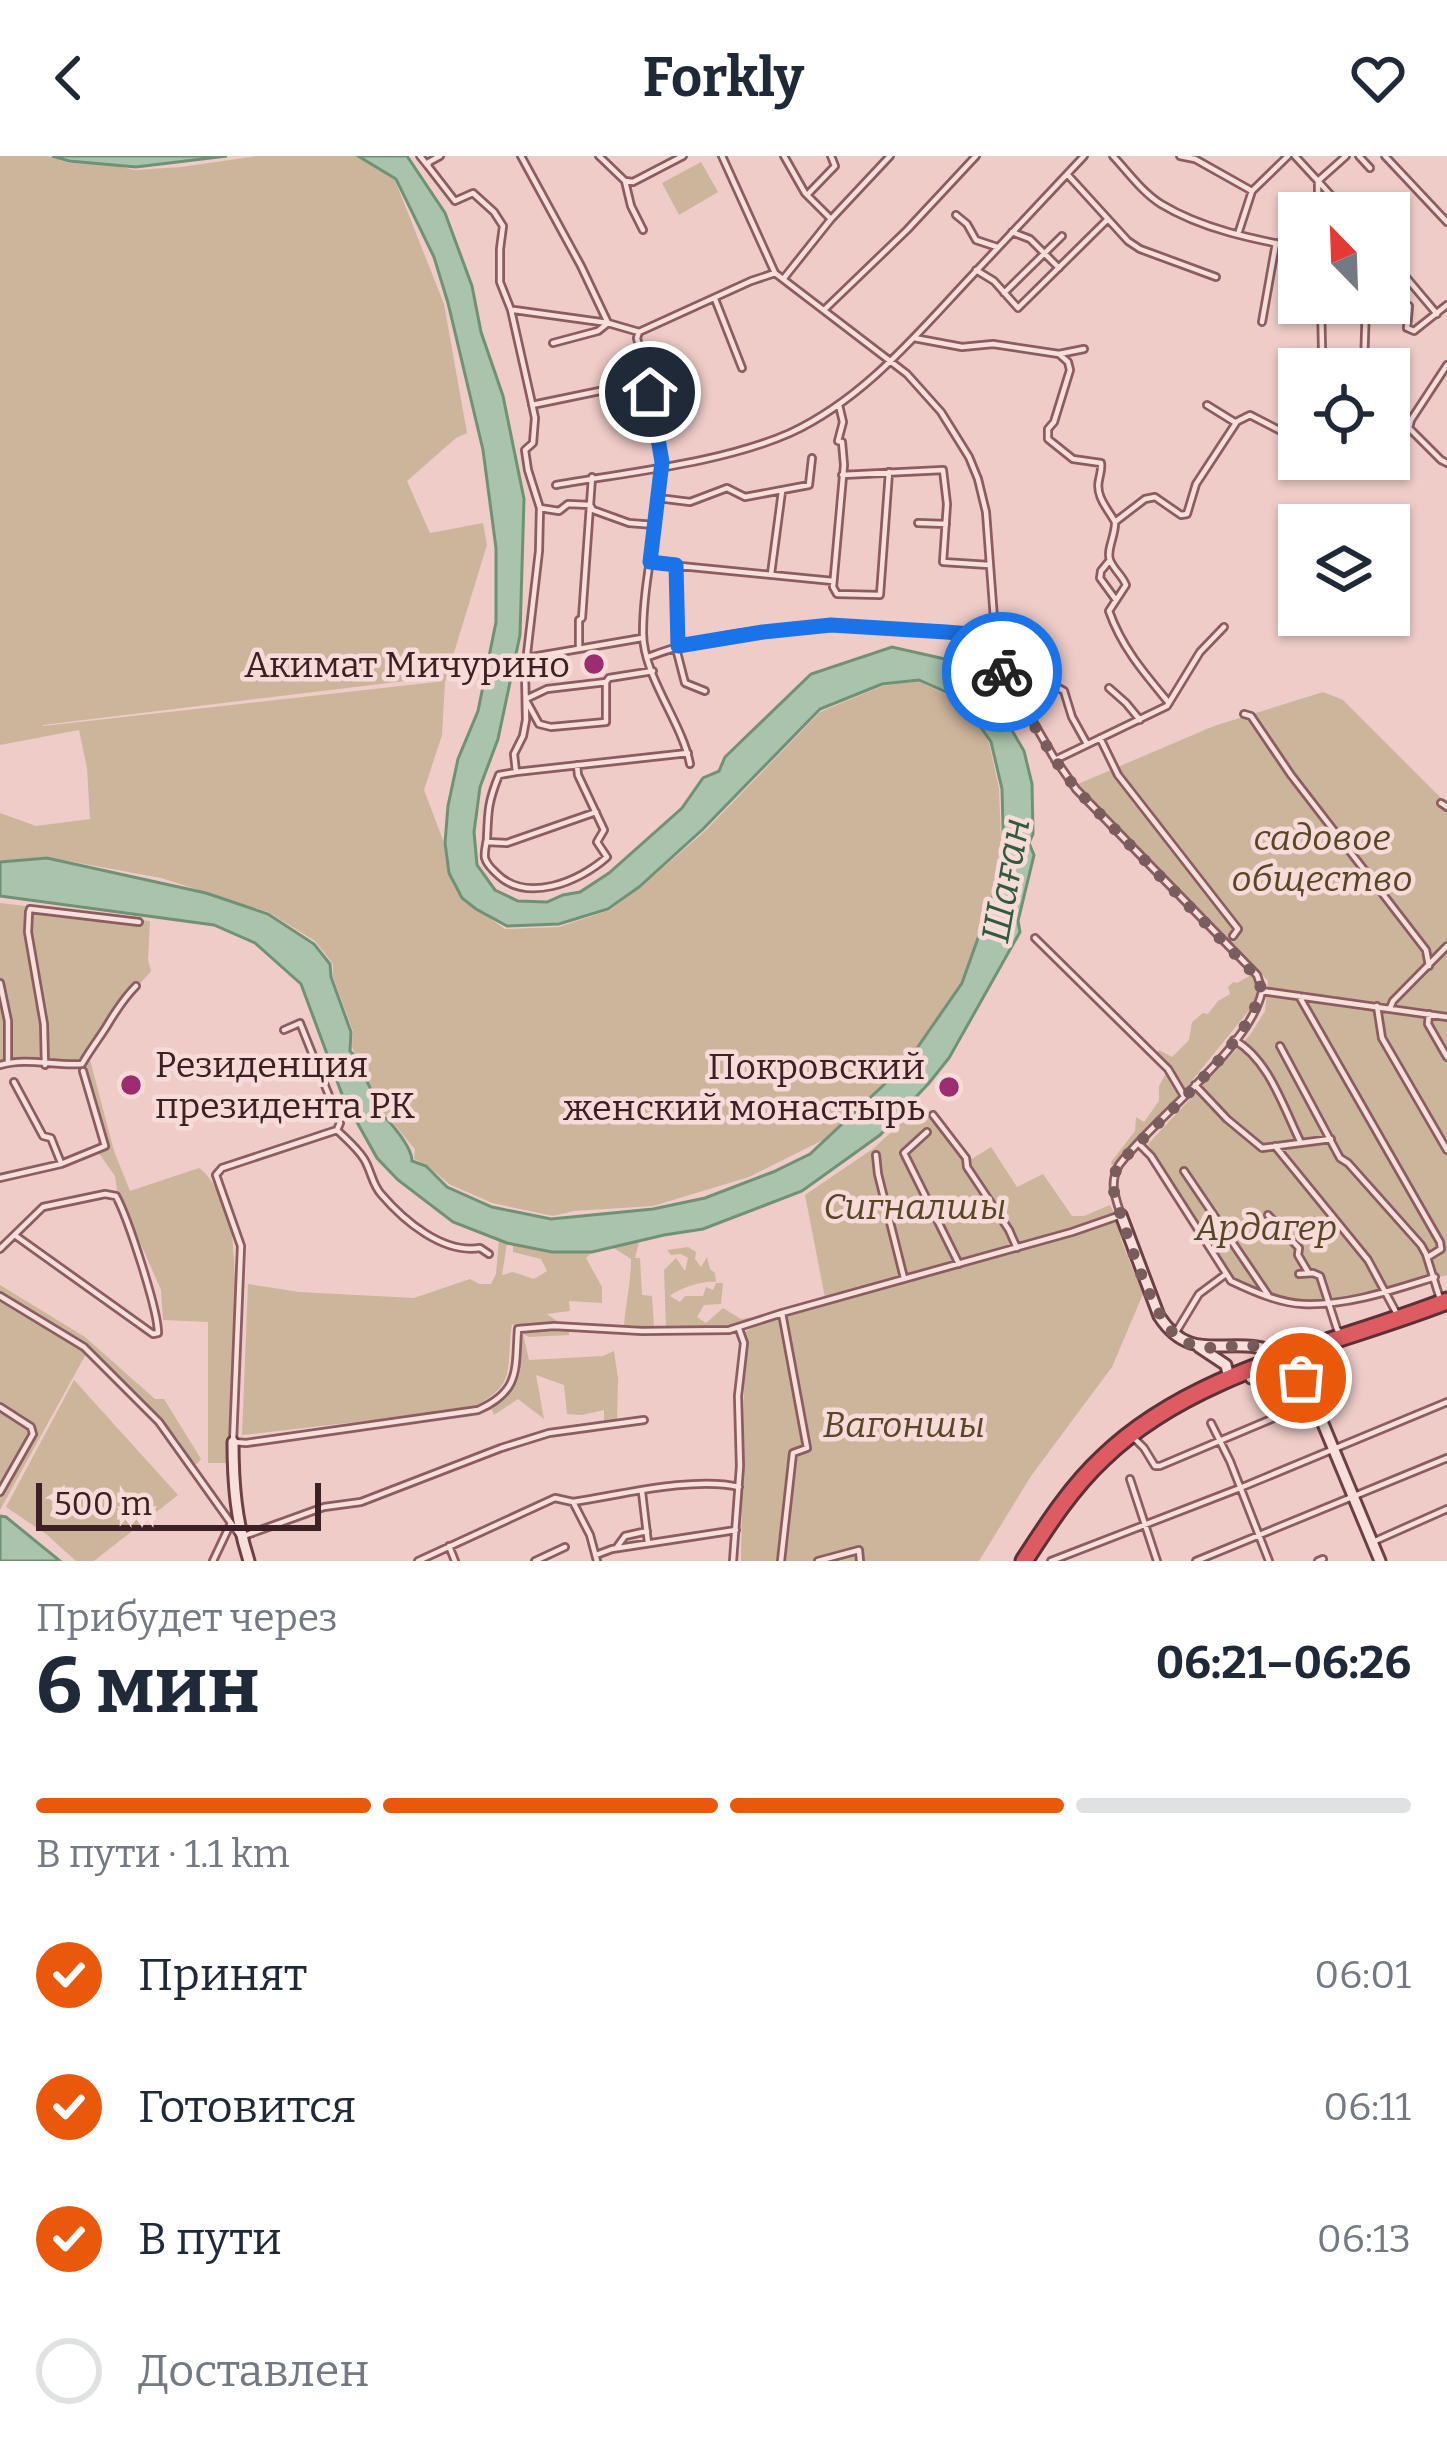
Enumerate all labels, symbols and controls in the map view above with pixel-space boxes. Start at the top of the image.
icon: back [36,45,102,111]
icon: heart [1345,45,1411,111]
text: Forkly [643,46,804,110]
north arrow [1278,192,1410,324]
map controls [1278,192,1410,636]
pin [599,341,701,443]
button: locate [1278,348,1410,480]
icon: home [617,359,683,425]
button: layers [1278,504,1410,636]
courier [942,612,1062,732]
icon: bike [969,639,1035,705]
place label: Акимат Мичурино [244,643,570,687]
marker: Акимат Мичурино [581,651,607,677]
water label: Шаған [972,814,1040,946]
park label: садовое общество [1231,816,1413,901]
place label: Резиденция президента РК [155,1043,415,1128]
place label: Покровский женский монастырь [563,1045,925,1130]
marker: Резиденция президента РК [118,1072,144,1098]
marker: Покровский женский монастырь [936,1074,962,1100]
park label: Сигналшы [823,1185,1007,1229]
park label: Ардагер [1193,1206,1337,1250]
pin [1250,1327,1352,1429]
icon: bag [1268,1345,1334,1411]
park label: Вагоншы [823,1403,985,1447]
scale bar [36,1477,321,1530]
text: 500 m [54,1484,152,1524]
text: Прибудет через [36,1595,338,1641]
text: 06:21–06:26 [1156,1636,1411,1690]
text: 6 мин [36,1639,260,1733]
text: В пути · 1.1 km [36,1831,290,1877]
icon: check [36,1942,102,2008]
text: Принят [138,1948,307,2002]
text: 06:01 [1314,1952,1411,1998]
icon: check [36,2074,102,2140]
text: Готовится [138,2080,356,2134]
text: 06:11 [1323,2084,1411,2130]
icon: check [36,2206,102,2272]
text: В пути [138,2212,282,2266]
text: 06:13 [1317,2216,1411,2262]
text: Доставлен [138,2344,369,2398]

